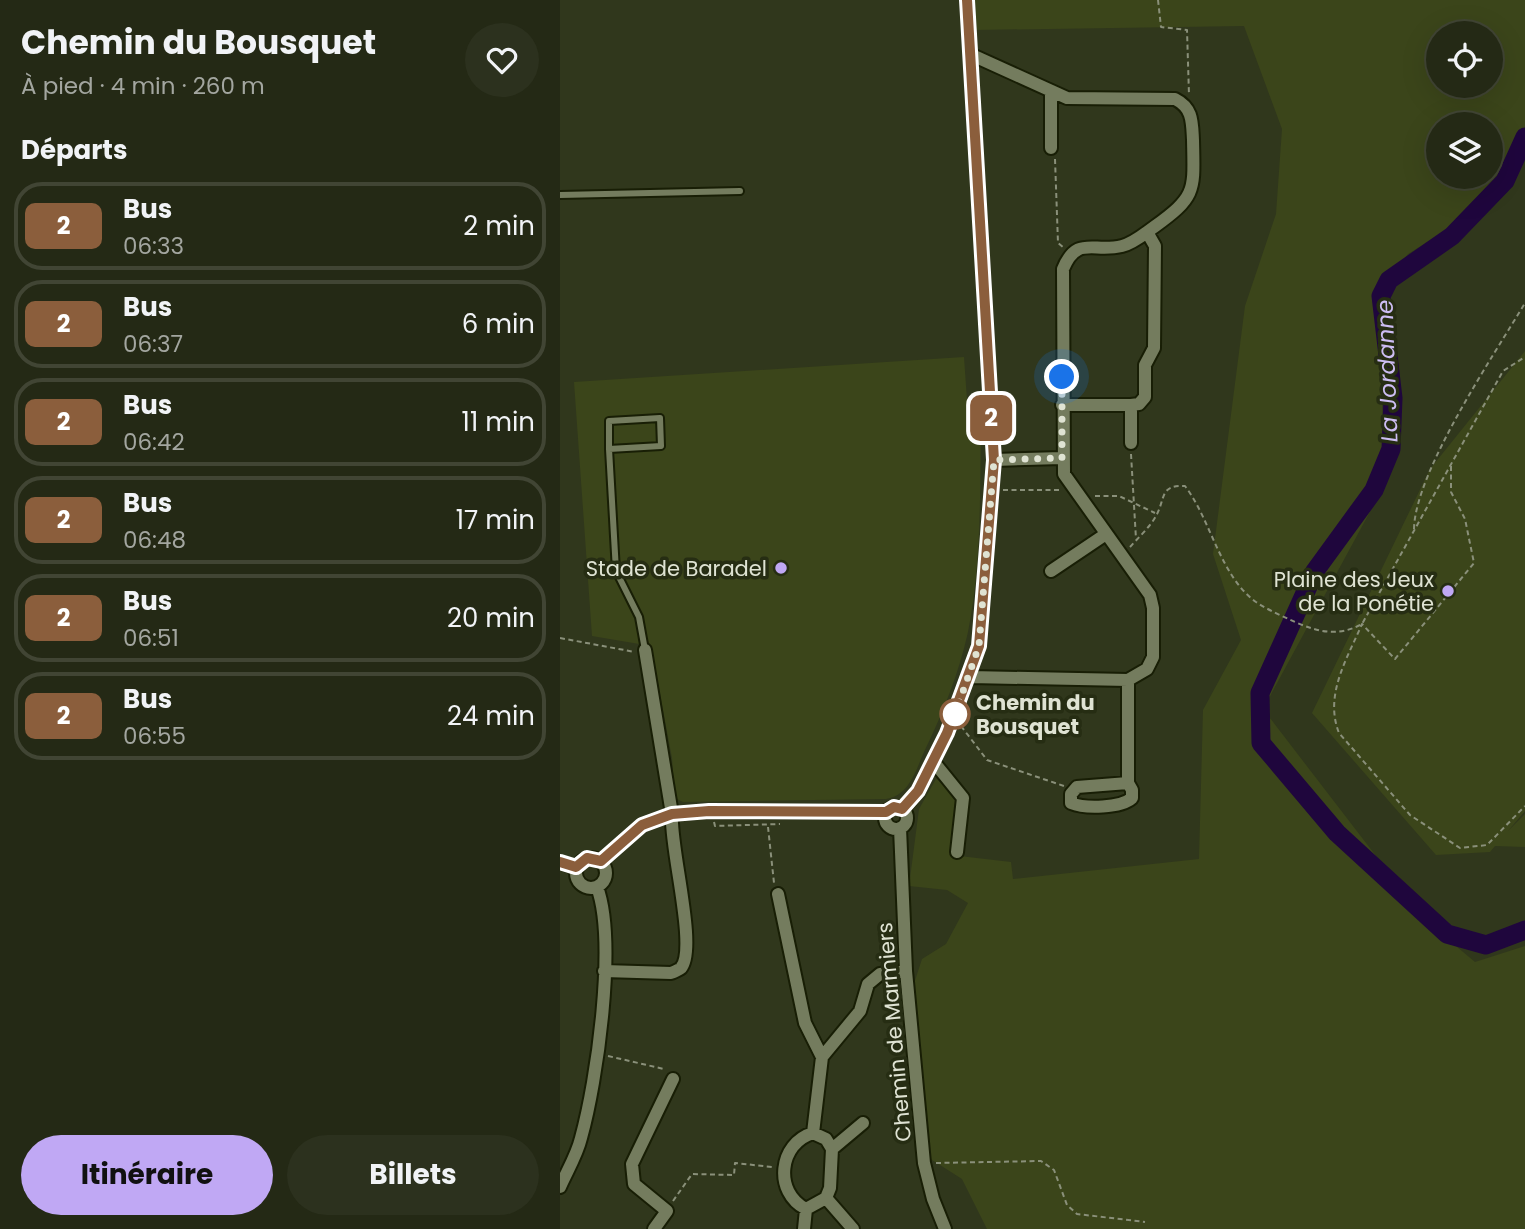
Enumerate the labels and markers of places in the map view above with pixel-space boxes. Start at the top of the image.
place label: Stade de Baradel [586,554,767,583]
marker: Stade de Baradel [773,560,789,576]
place label: Plaine des Jeux de la Ponétie [1274,565,1434,618]
marker: Plaine des Jeux de la Ponétie [1440,583,1456,599]
place label: Chemin du Bousquet [976,688,1095,741]
marker: Chemin du Bousquet [940,699,970,729]

